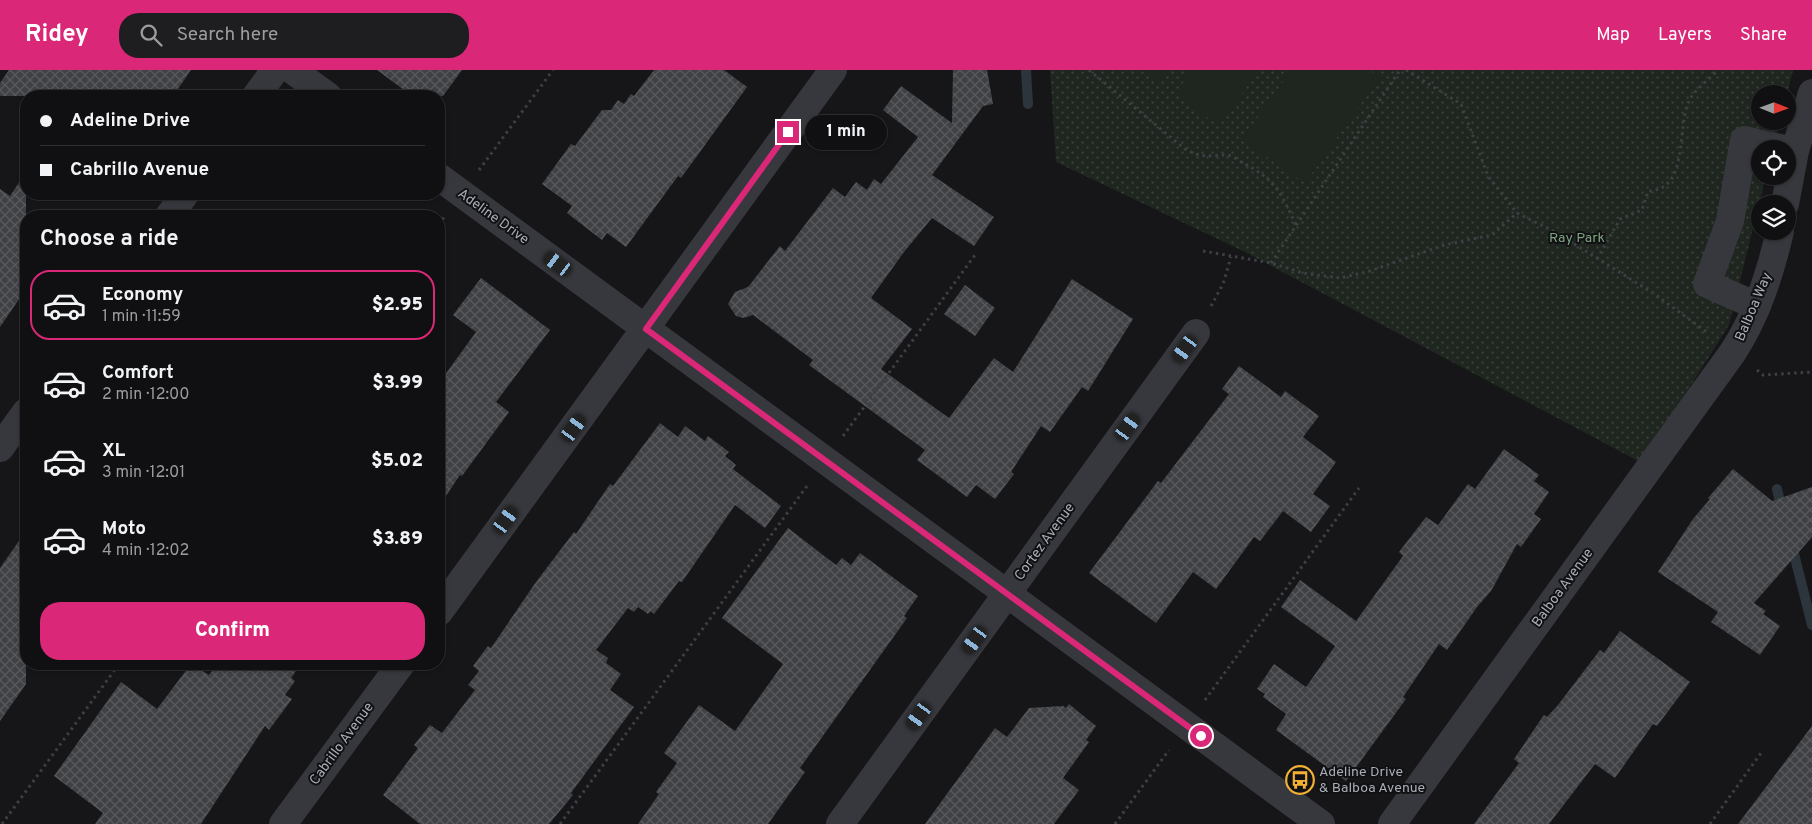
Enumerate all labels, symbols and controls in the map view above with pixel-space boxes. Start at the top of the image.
search box [119,13,469,58]
text: Ridey [25,20,89,50]
icon: search [137,21,165,49]
text: Search here [177,23,278,47]
text: Map [1596,24,1630,47]
text: Layers [1658,24,1712,47]
text: Share [1740,24,1787,47]
north arrow [1751,85,1796,130]
map controls [1751,85,1796,240]
text: Adeline Drive [70,109,190,133]
callout: 1 min [806,114,888,150]
route end [777,121,799,143]
text: 1 min [826,122,866,142]
button: locate [1751,140,1796,185]
text: Cabrillo Avenue [70,158,209,182]
street label: Adeline Drive [454,185,532,249]
button: layers [1751,195,1796,240]
text: Choose a ride [40,226,178,253]
park label: Ray Park [1549,230,1605,247]
car [541,249,574,279]
street label: Balboa Way [1732,270,1776,344]
icon: car [42,283,87,328]
text: Economy [102,283,183,307]
text: $2.95 [372,293,423,317]
text: 1 min · 11:59 [102,307,181,327]
car [1170,332,1199,366]
icon: car [42,361,87,406]
text: Comfort [102,361,174,385]
text: $3.99 [372,371,423,395]
text: 2 min · 12:00 [102,385,189,405]
car [1113,410,1142,444]
car [559,411,588,445]
icon: car [42,439,87,484]
text: XL [102,439,125,463]
text: $5.02 [371,449,423,473]
text: 3 min · 12:01 [102,463,185,483]
street label: Cortez Avenue [1011,500,1079,584]
car [491,503,520,537]
icon: car [42,517,87,562]
text: Moto [102,517,146,541]
text: $3.89 [372,527,423,551]
text: 4 min · 12:02 [102,541,189,561]
street label: Balboa Avenue [1529,545,1597,631]
button: Confirm [40,602,425,660]
car [960,623,989,657]
street label: Cabrillo Avenue [306,699,378,789]
car [904,699,933,733]
route start [1190,725,1212,747]
place label: Adeline Drive & Balboa Avenue [1319,764,1425,797]
bus stop icon: Adeline Drive & Balboa Avenue [1285,765,1315,795]

